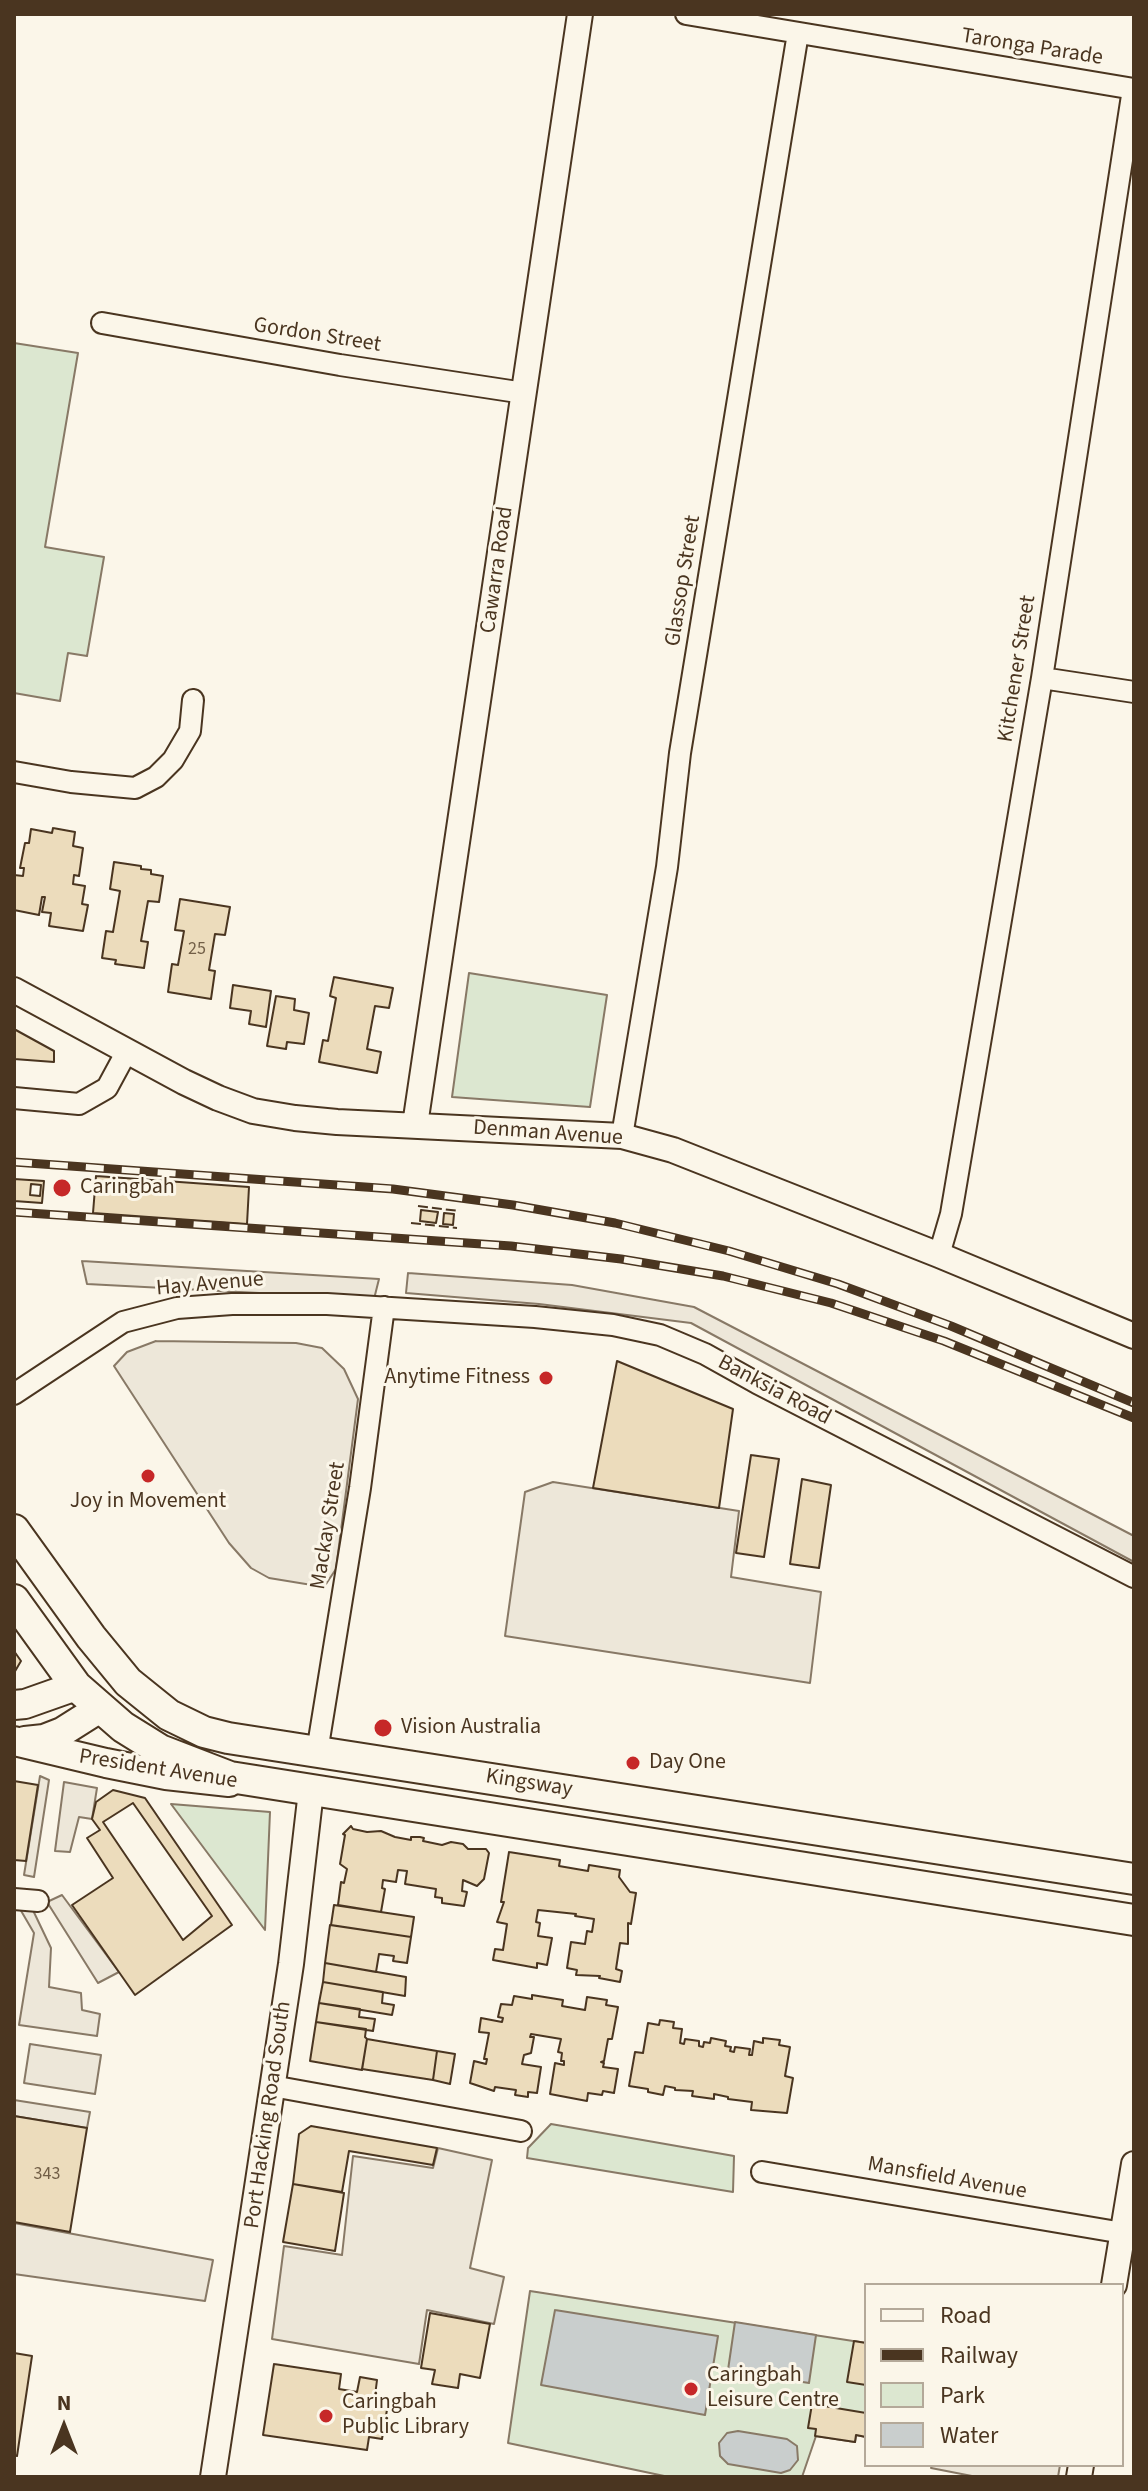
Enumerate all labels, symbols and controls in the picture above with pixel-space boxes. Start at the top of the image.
street label: Taronga Parade [959,24,1105,72]
street label: Gordon Street [251,313,383,359]
street label: Cawarra Road [476,505,520,635]
street label: Glassop Street [661,514,707,648]
street label: Kitchener Street [993,594,1043,744]
house number: 25 [188,939,206,961]
street label: Denman Avenue [472,1116,624,1152]
place label: Caringbah [80,1175,175,1201]
marker: Caringbah [51,1177,73,1199]
street label: Hay Avenue [155,1267,265,1303]
street label: Banksia Road [713,1350,835,1432]
place label: Anytime Fitness [384,1365,530,1391]
marker: Anytime Fitness [537,1369,555,1387]
street label: Mackay Street [306,1460,352,1592]
marker: Joy in Movement [139,1467,157,1485]
place label: Joy in Movement [70,1489,226,1515]
place label: Vision Australia [401,1715,541,1741]
marker: Vision Australia [372,1717,394,1739]
street label: President Avenue [77,1744,239,1796]
place label: Day One [649,1750,726,1776]
marker: Day One [624,1754,642,1772]
street label: Kingsway [484,1764,574,1804]
street label: Port Hacking Road South [240,2000,298,2230]
street label: Mansfield Avenue [865,2152,1029,2206]
house number: 343 [34,2164,60,2186]
legend [864,2283,1124,2467]
text: Road [940,2298,992,2333]
text: Railway [940,2338,1018,2373]
place label: Caringbah Leisure Centre [707,2363,839,2414]
text: Park [940,2378,985,2413]
marker: Caringbah Leisure Centre [682,2380,700,2398]
north arrow [24,2387,104,2467]
text: N [57,2387,71,2419]
place label: Caringbah Public Library [342,2390,469,2442]
marker: Caringbah Public Library [317,2407,335,2425]
text: Water [940,2418,998,2453]

